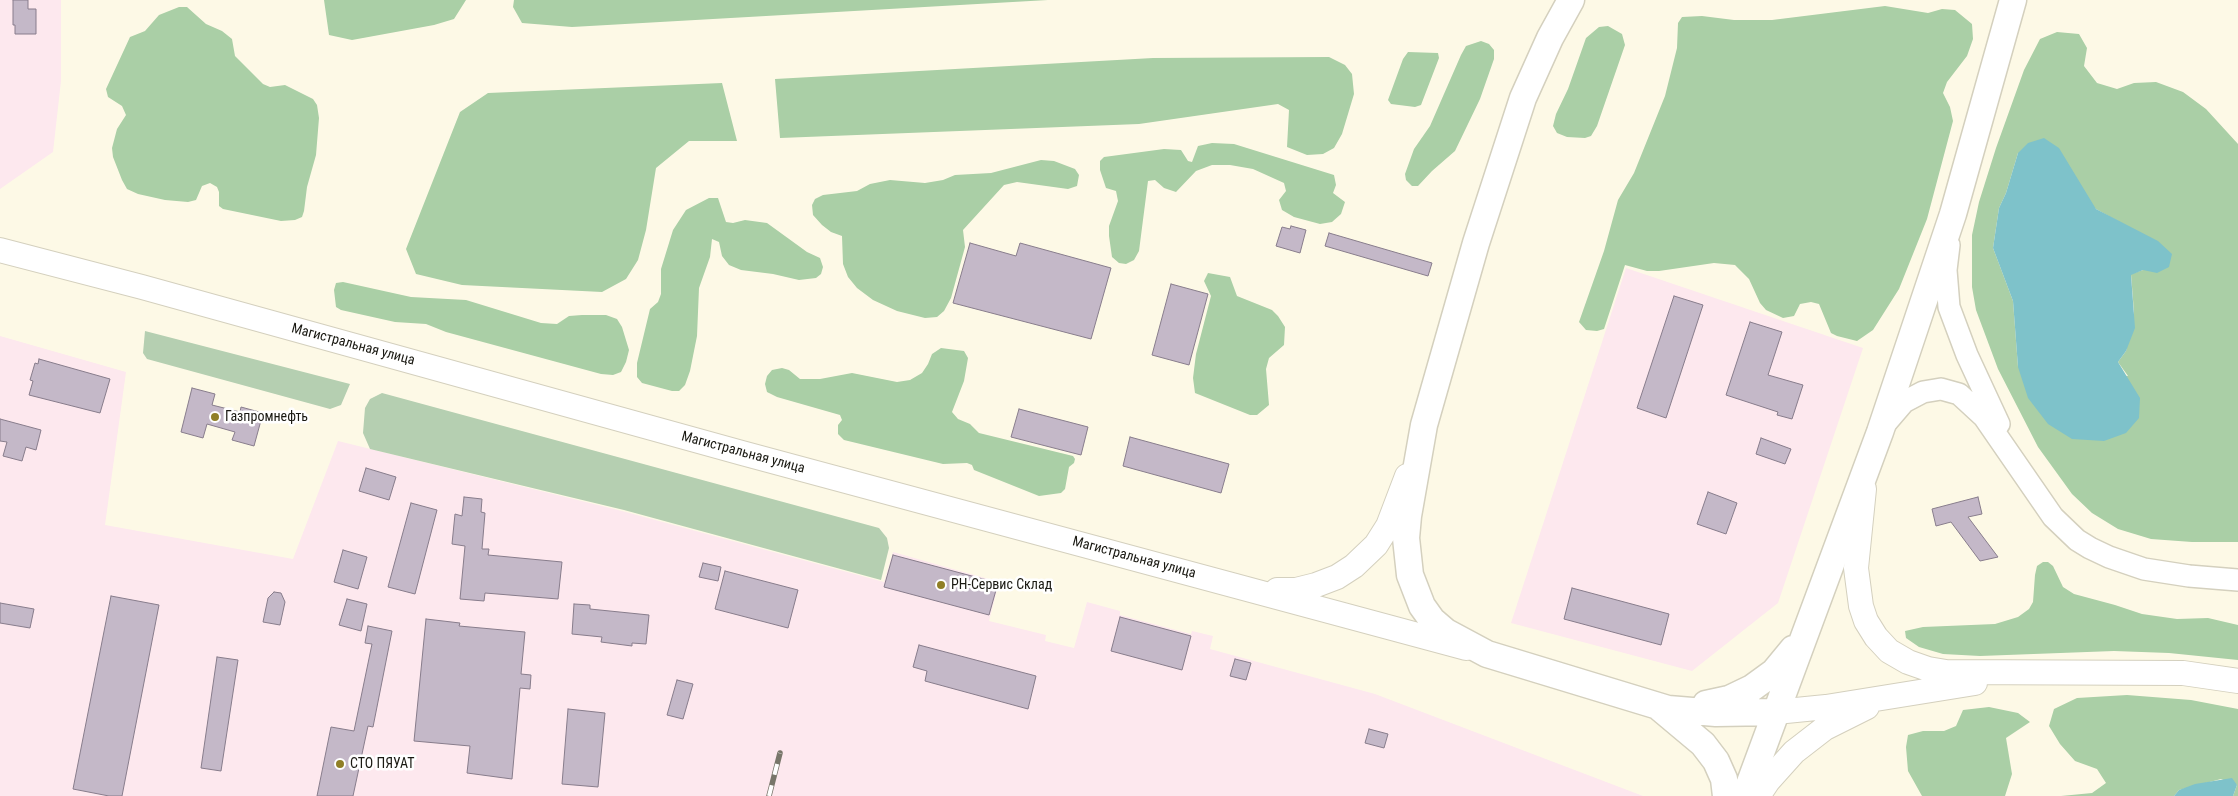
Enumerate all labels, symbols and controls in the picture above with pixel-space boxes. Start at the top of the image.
street label: Магистральная улица [289,320,417,370]
place label: Газпромнефть [225,409,308,425]
marker: Газпромнефть [209,411,221,423]
street label: Магистральная улица [679,428,807,478]
street label: Магистральная улица [1070,533,1198,583]
place label: РН-Сервис Cклад [951,577,1052,593]
marker: РН-Сервис Cклад [935,579,947,591]
place label: СТО ПЯУАТ [350,756,415,772]
marker: СТО ПЯУАТ [334,758,346,770]

